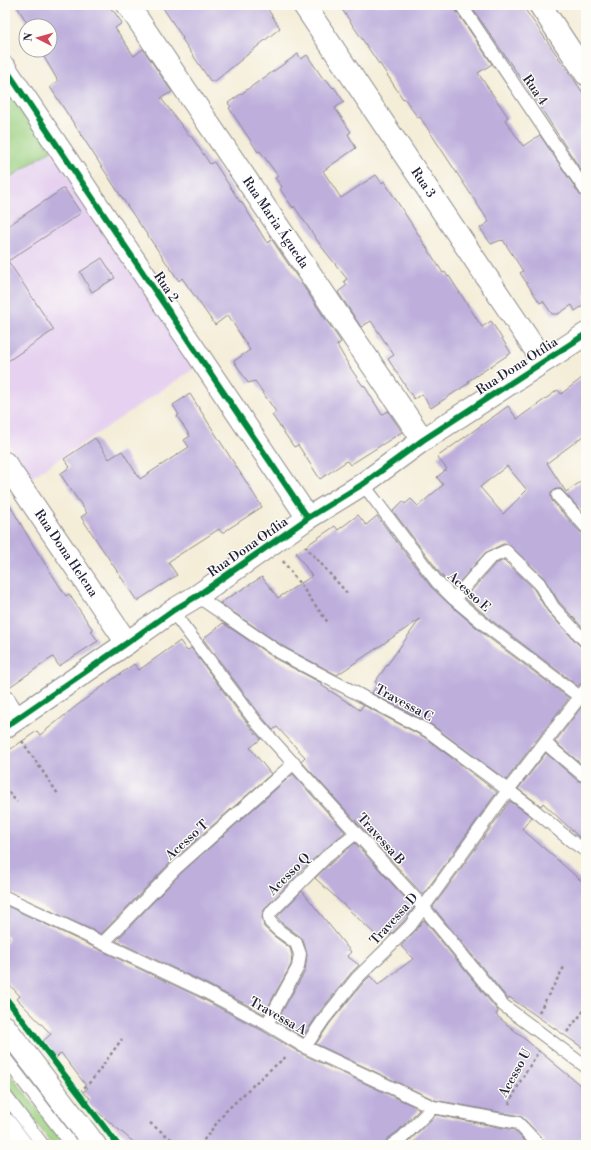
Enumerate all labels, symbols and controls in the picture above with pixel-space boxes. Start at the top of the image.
north arrow [18,18,58,58]
text: N [22,32,36,42]
street label: Rua 4 [519,72,551,109]
street label: Rua 3 [407,165,439,201]
street label: Rua Maria Águeda [239,174,313,272]
street label: Rua 2 [150,269,182,305]
street label: Rua Dona Otília [473,334,561,398]
street label: Rua Dona Helena [31,507,102,600]
street label: Rua Dona Otília [205,513,291,580]
street label: Acesso E [444,568,494,615]
street label: Travessa C [372,681,436,725]
street label: Travessa B [354,810,408,868]
street label: Acesso T [161,817,212,864]
street label: Acesso Q [264,850,313,899]
street label: Travessa D [367,890,421,948]
street label: Travessa A [247,994,310,1039]
street label: Acesso U [495,1046,535,1101]

